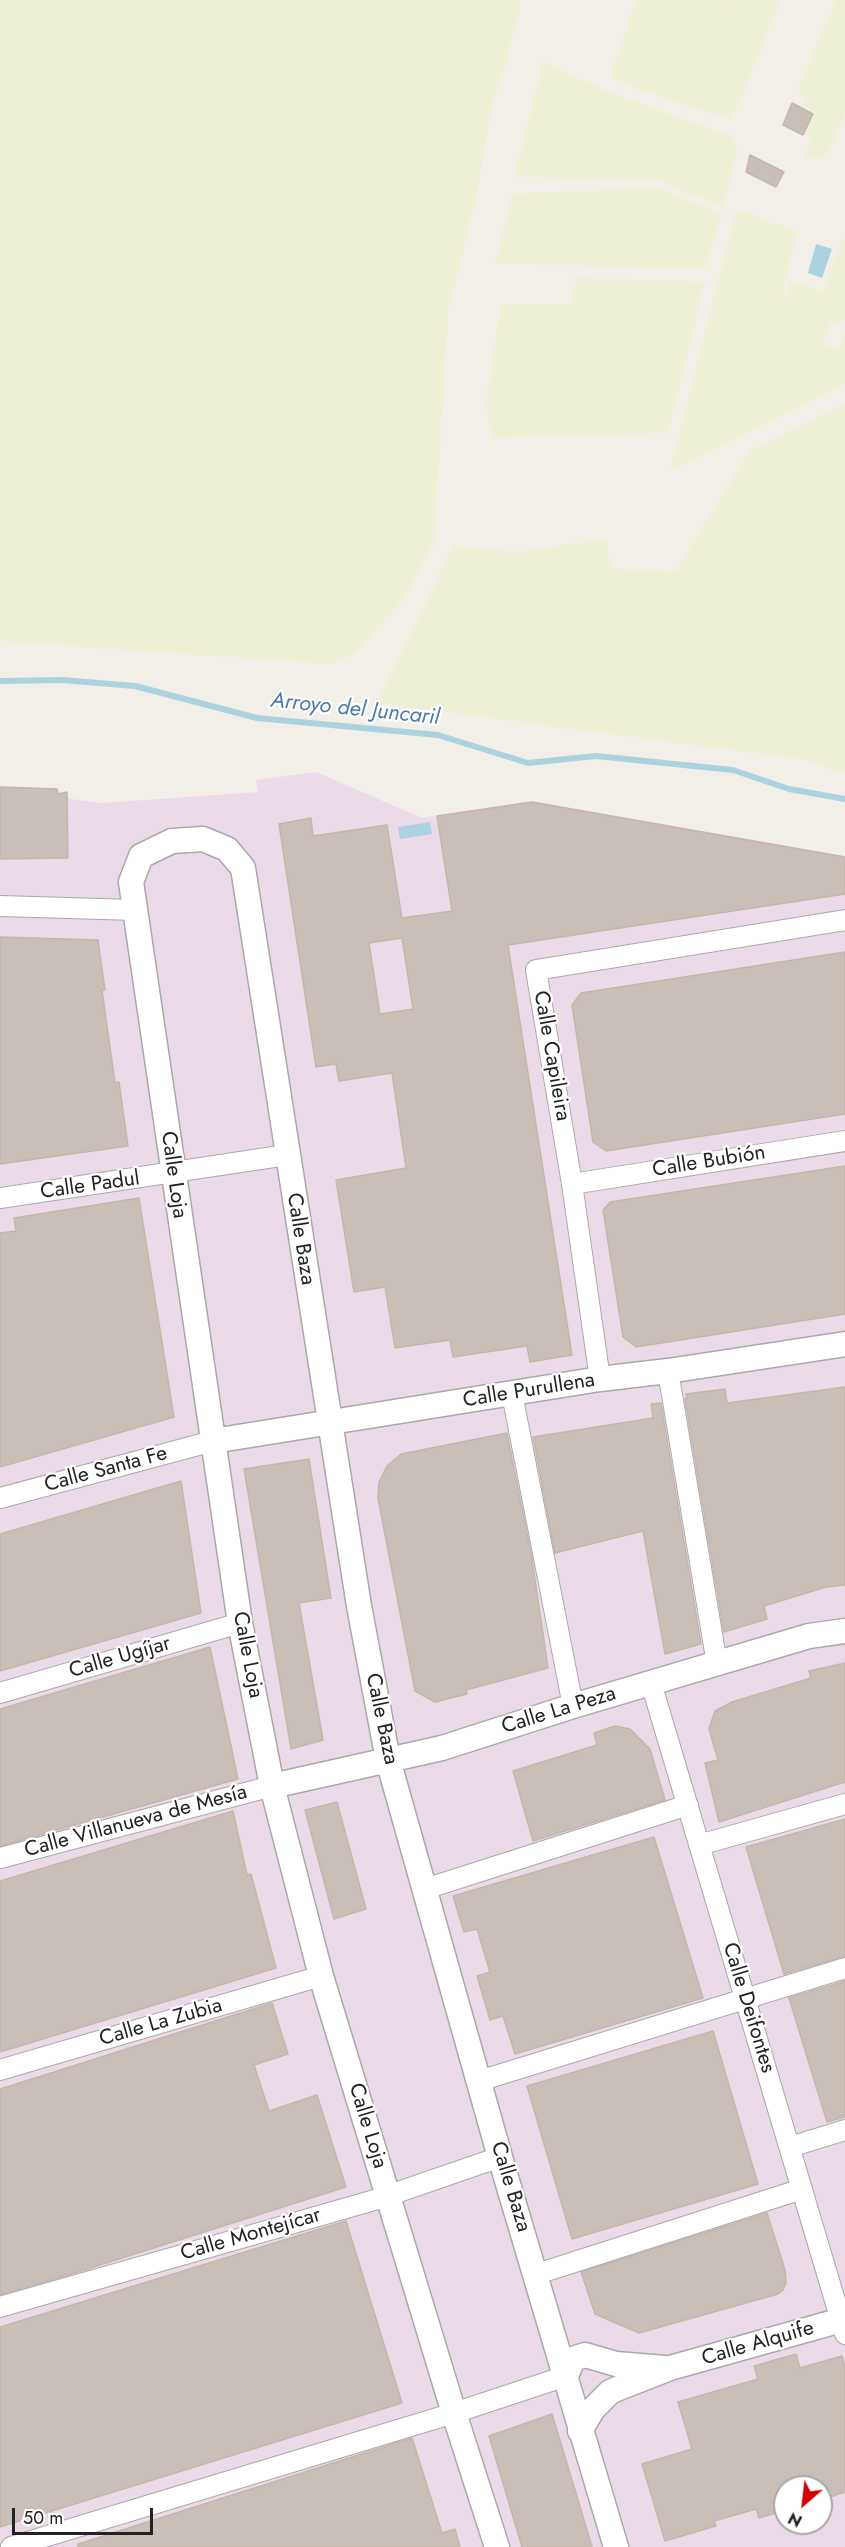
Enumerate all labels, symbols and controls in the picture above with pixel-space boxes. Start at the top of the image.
water label: Arroyo del Juncaril [269,688,441,732]
street label: Calle Capileira [527,989,575,1123]
street label: Calle Loja [154,1130,192,1220]
street label: Calle Bubión [651,1141,767,1183]
street label: Calle Padul [39,1167,141,1205]
street label: Calle Baza [280,1191,320,1287]
street label: Calle Purullena [461,1368,597,1414]
street label: Calle Santa Fe [42,1442,170,1498]
street label: Calle Loja [226,1610,268,1700]
street label: Calle Ugíjar [66,1632,174,1684]
street label: Calle Baza [359,1671,403,1767]
street label: Calle La Peza [499,1682,619,1740]
street label: Calle Villanueva de Mesía [22,1780,250,1864]
street label: Calle Deifontes [716,1940,780,2076]
street label: Calle La Zubia [97,1993,225,2053]
street label: Calle Loja [342,2080,392,2172]
street label: Calle Baza [484,2139,536,2235]
street label: Calle Montejícar [178,2203,324,2267]
street label: Calle Alquife [699,2316,817,2372]
north arrow [773,2475,833,2535]
scale bar [15,2496,156,2534]
text: 50 m [23,2505,63,2531]
text: N [784,2506,806,2533]

